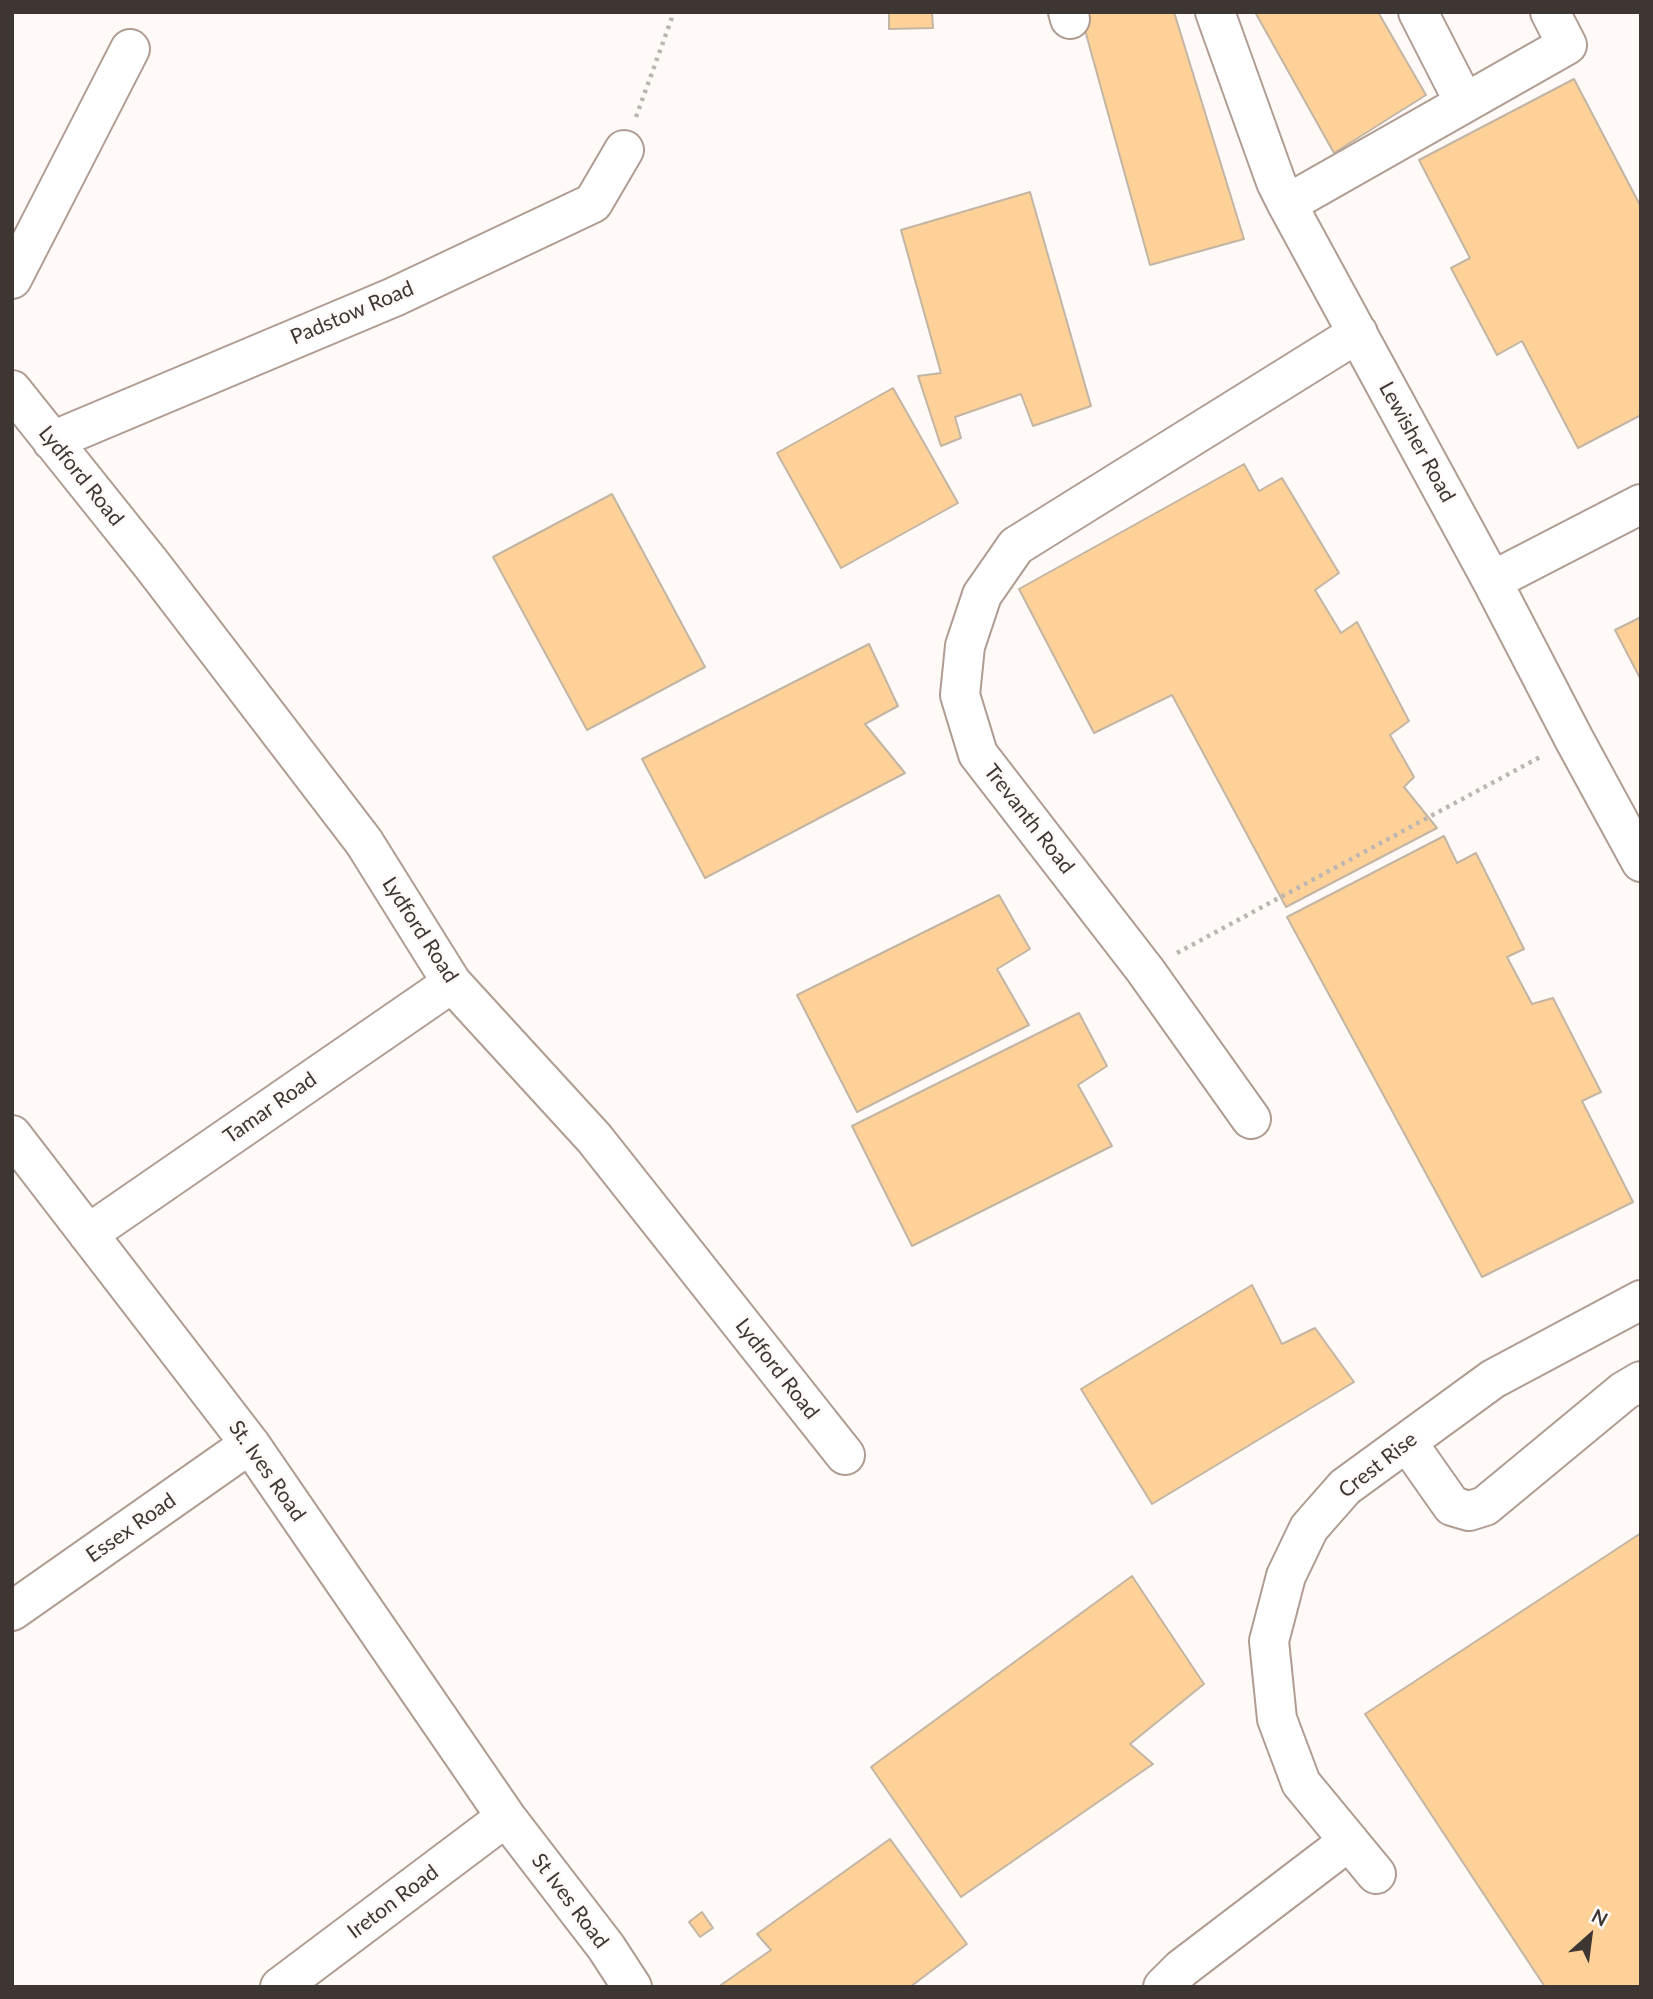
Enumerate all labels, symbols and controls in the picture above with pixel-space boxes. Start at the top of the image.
street label: Padstow Road [287,276,417,350]
street label: Lewisher Road [1373,377,1461,507]
street label: Lydford Road [33,421,129,531]
street label: Trevanth Road [978,759,1080,879]
street label: Lydford Road [376,872,464,988]
street label: Tamar Road [219,1067,321,1149]
street label: Lydford Road [730,1314,824,1424]
street label: St. Ives Road [223,1416,311,1526]
street label: Crest Rise [1334,1427,1422,1503]
street label: Essex Road [81,1488,181,1568]
street label: St Ives Road [526,1849,614,1953]
street label: Ireton Road [343,1860,443,1944]
north arrow [1555,1901,1625,1971]
text: N [1588,1903,1612,1931]

